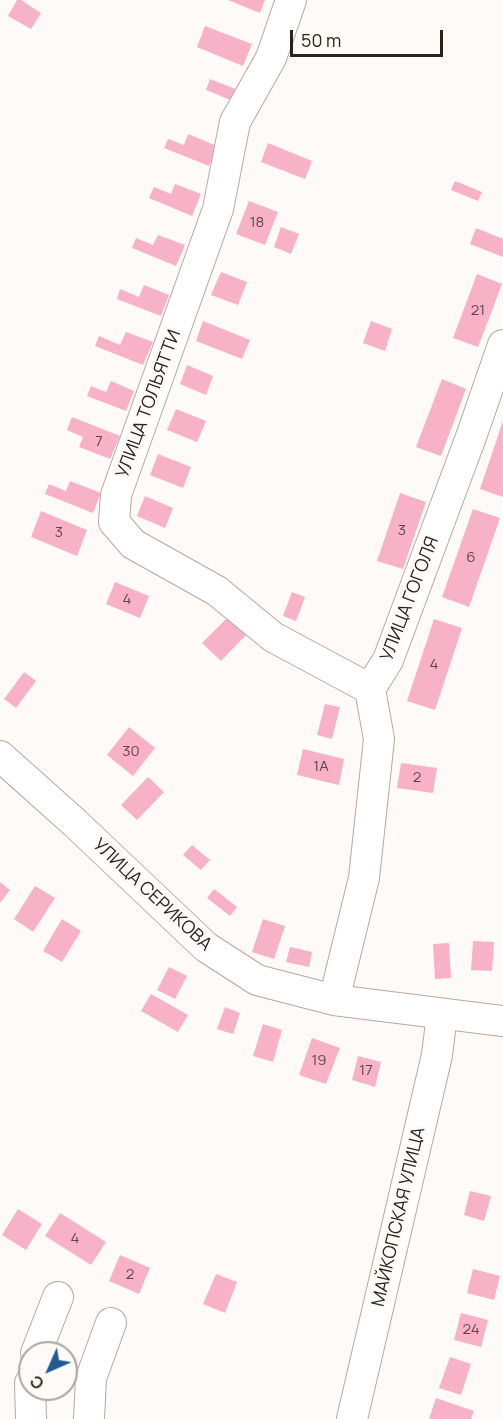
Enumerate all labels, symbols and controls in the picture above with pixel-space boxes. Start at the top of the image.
scale bar [293,18,446,56]
text: 50 m [301,28,341,52]
house number: 18 [250,214,264,232]
house number: 21 [471,302,485,320]
street label: УЛИЦА ТОЛЬЯТТИ [112,327,186,481]
house number: 7 [95,433,103,451]
house number: 3 [398,522,406,540]
house number: 3 [55,524,63,542]
street label: УЛИЦА ГОГОЛЯ [376,534,444,664]
house number: 6 [466,549,476,567]
house number: 4 [123,591,131,609]
house number: 4 [430,656,438,674]
house number: 30 [122,743,140,761]
house number: 1А [313,758,329,776]
house number: 2 [413,769,421,787]
street label: УЛИЦА СЕРИКОВА [88,834,216,956]
house number: 19 [311,1052,327,1070]
house number: 17 [359,1062,373,1080]
street label: МАЙКОПСКАЯ УЛИЦА [368,1125,430,1309]
house number: 4 [71,1230,79,1248]
house number: 2 [126,1266,134,1284]
house number: 24 [462,1321,480,1339]
north arrow [18,1341,78,1401]
text: С [25,1370,49,1394]

